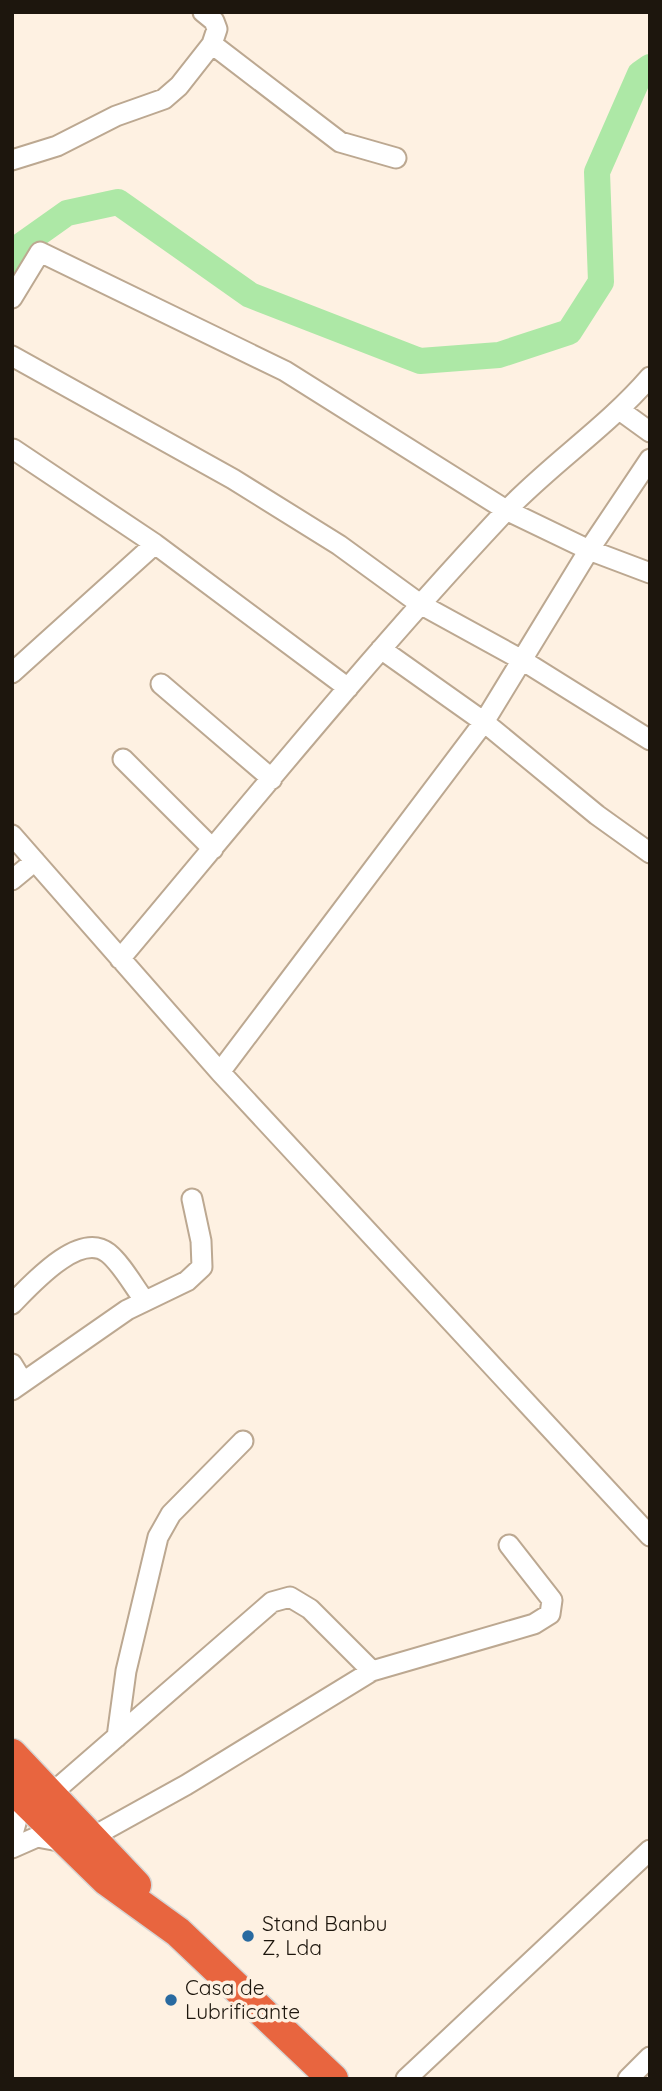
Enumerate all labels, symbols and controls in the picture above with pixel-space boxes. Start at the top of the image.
place label: Stand Banbu Z, Lda [262,1910,387,1960]
marker: Stand Banbu Z, Lda [240,1928,256,1944]
place label: Casa de Lubrificante [185,1974,300,2024]
marker: Casa de Lubrificante [163,1992,179,2008]

